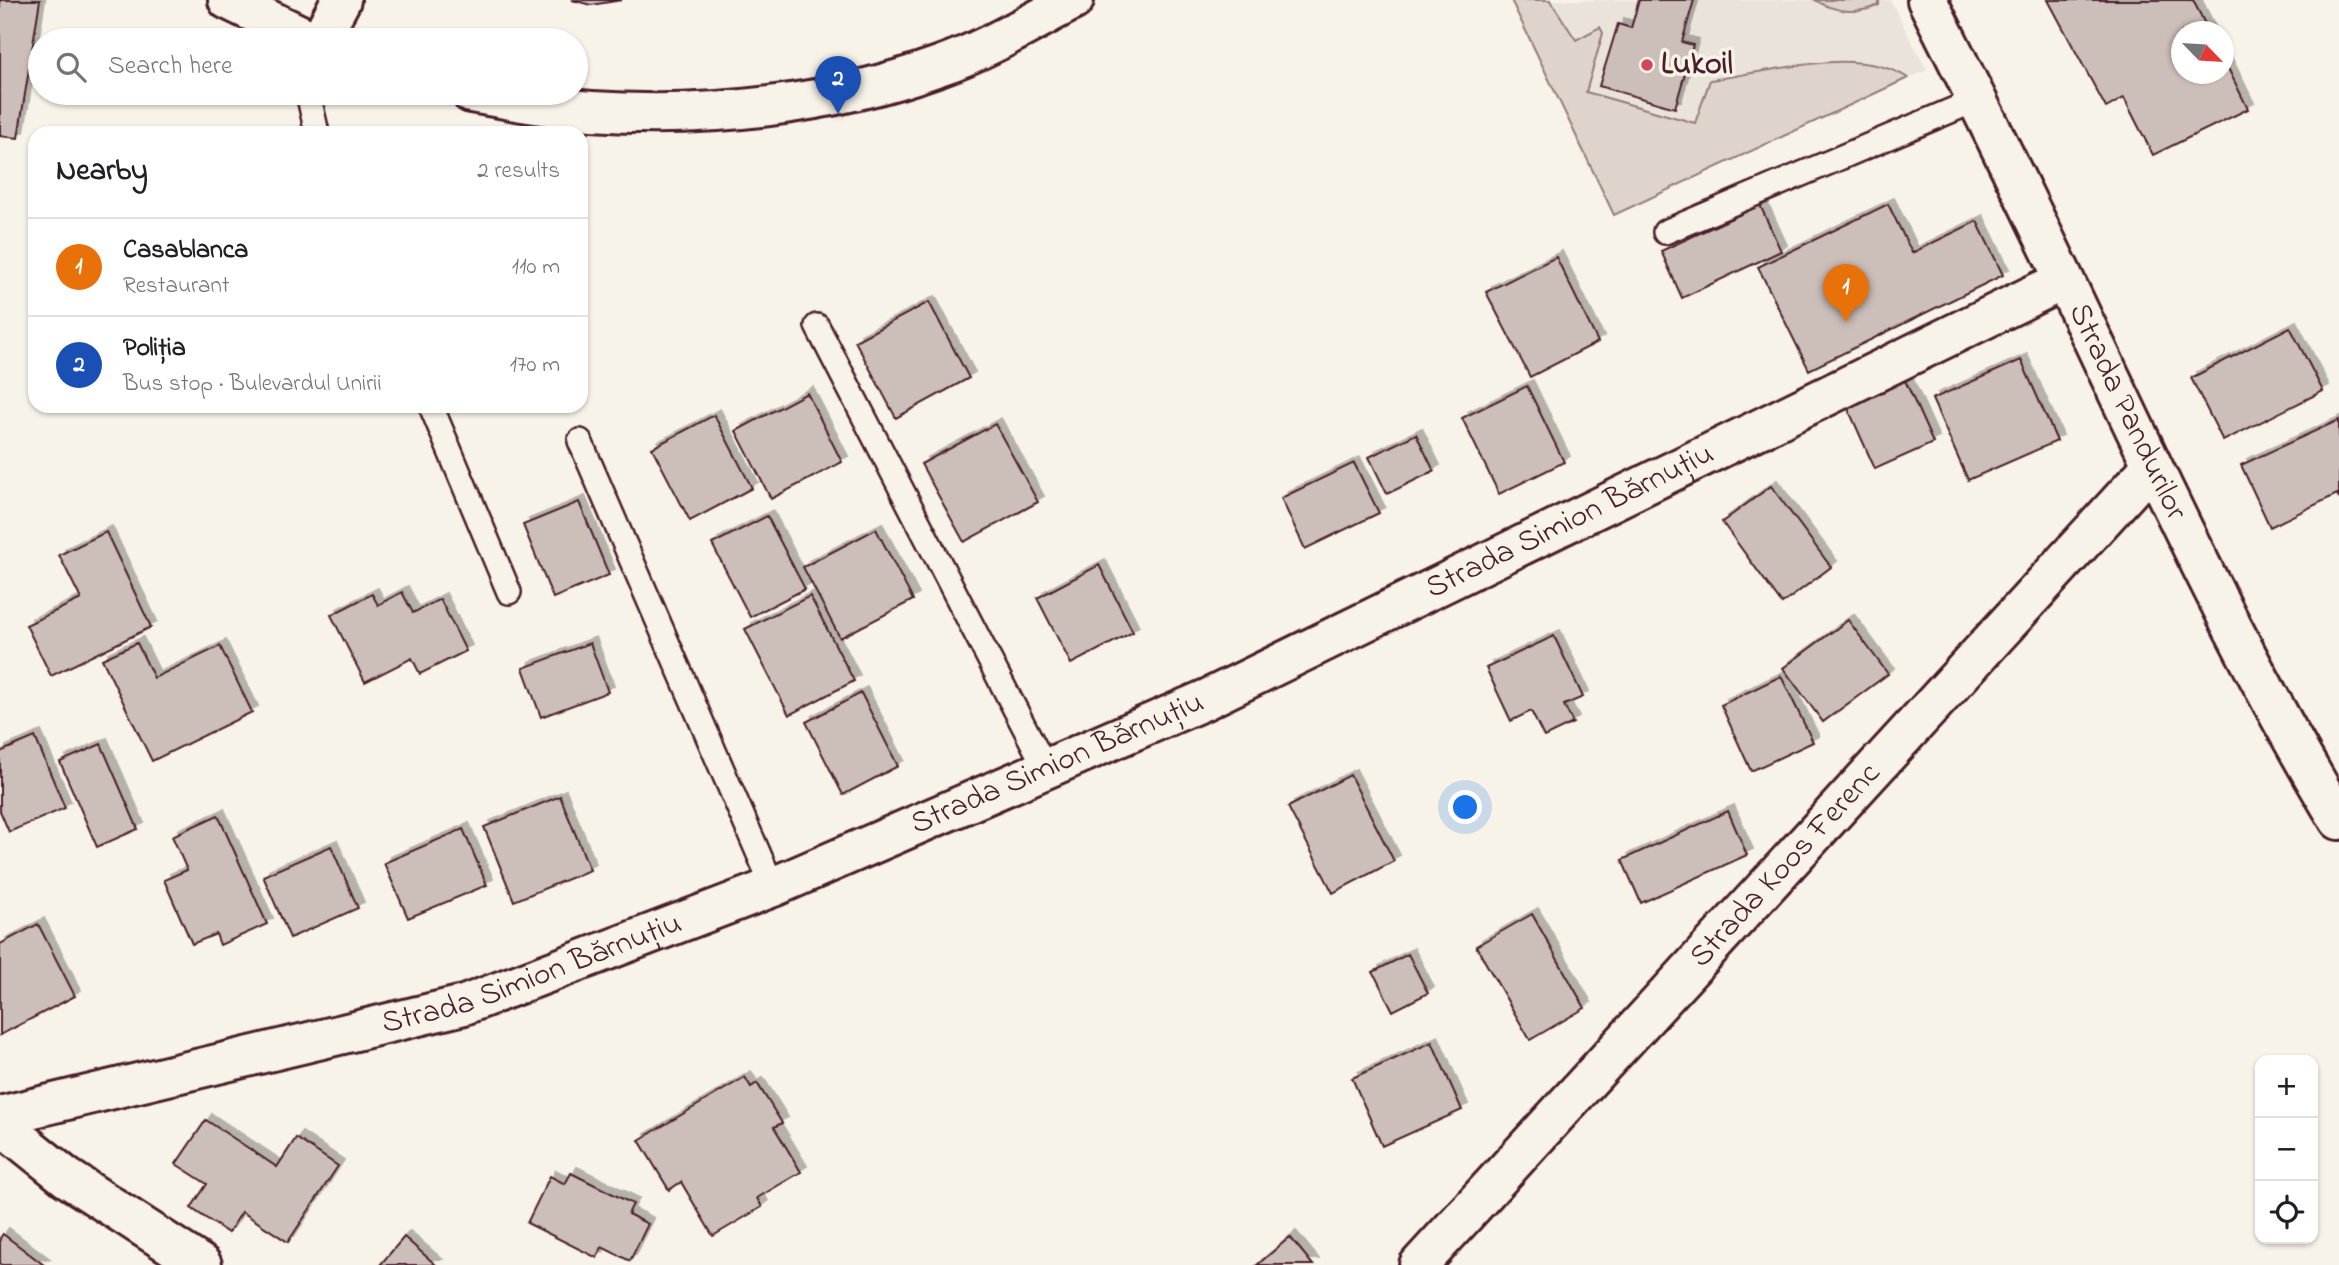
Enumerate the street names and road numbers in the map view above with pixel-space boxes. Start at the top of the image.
street label: Strada Pandurilor [2055,296,2199,529]
street label: Strada Simion Bărnuțiu [1418,431,1722,612]
street label: Strada Simion Bărnuțiu [903,679,1212,848]
street label: Strada Koos Ferenc [1679,752,1893,979]
street label: Strada Simion Bărnuțiu [377,900,689,1047]

